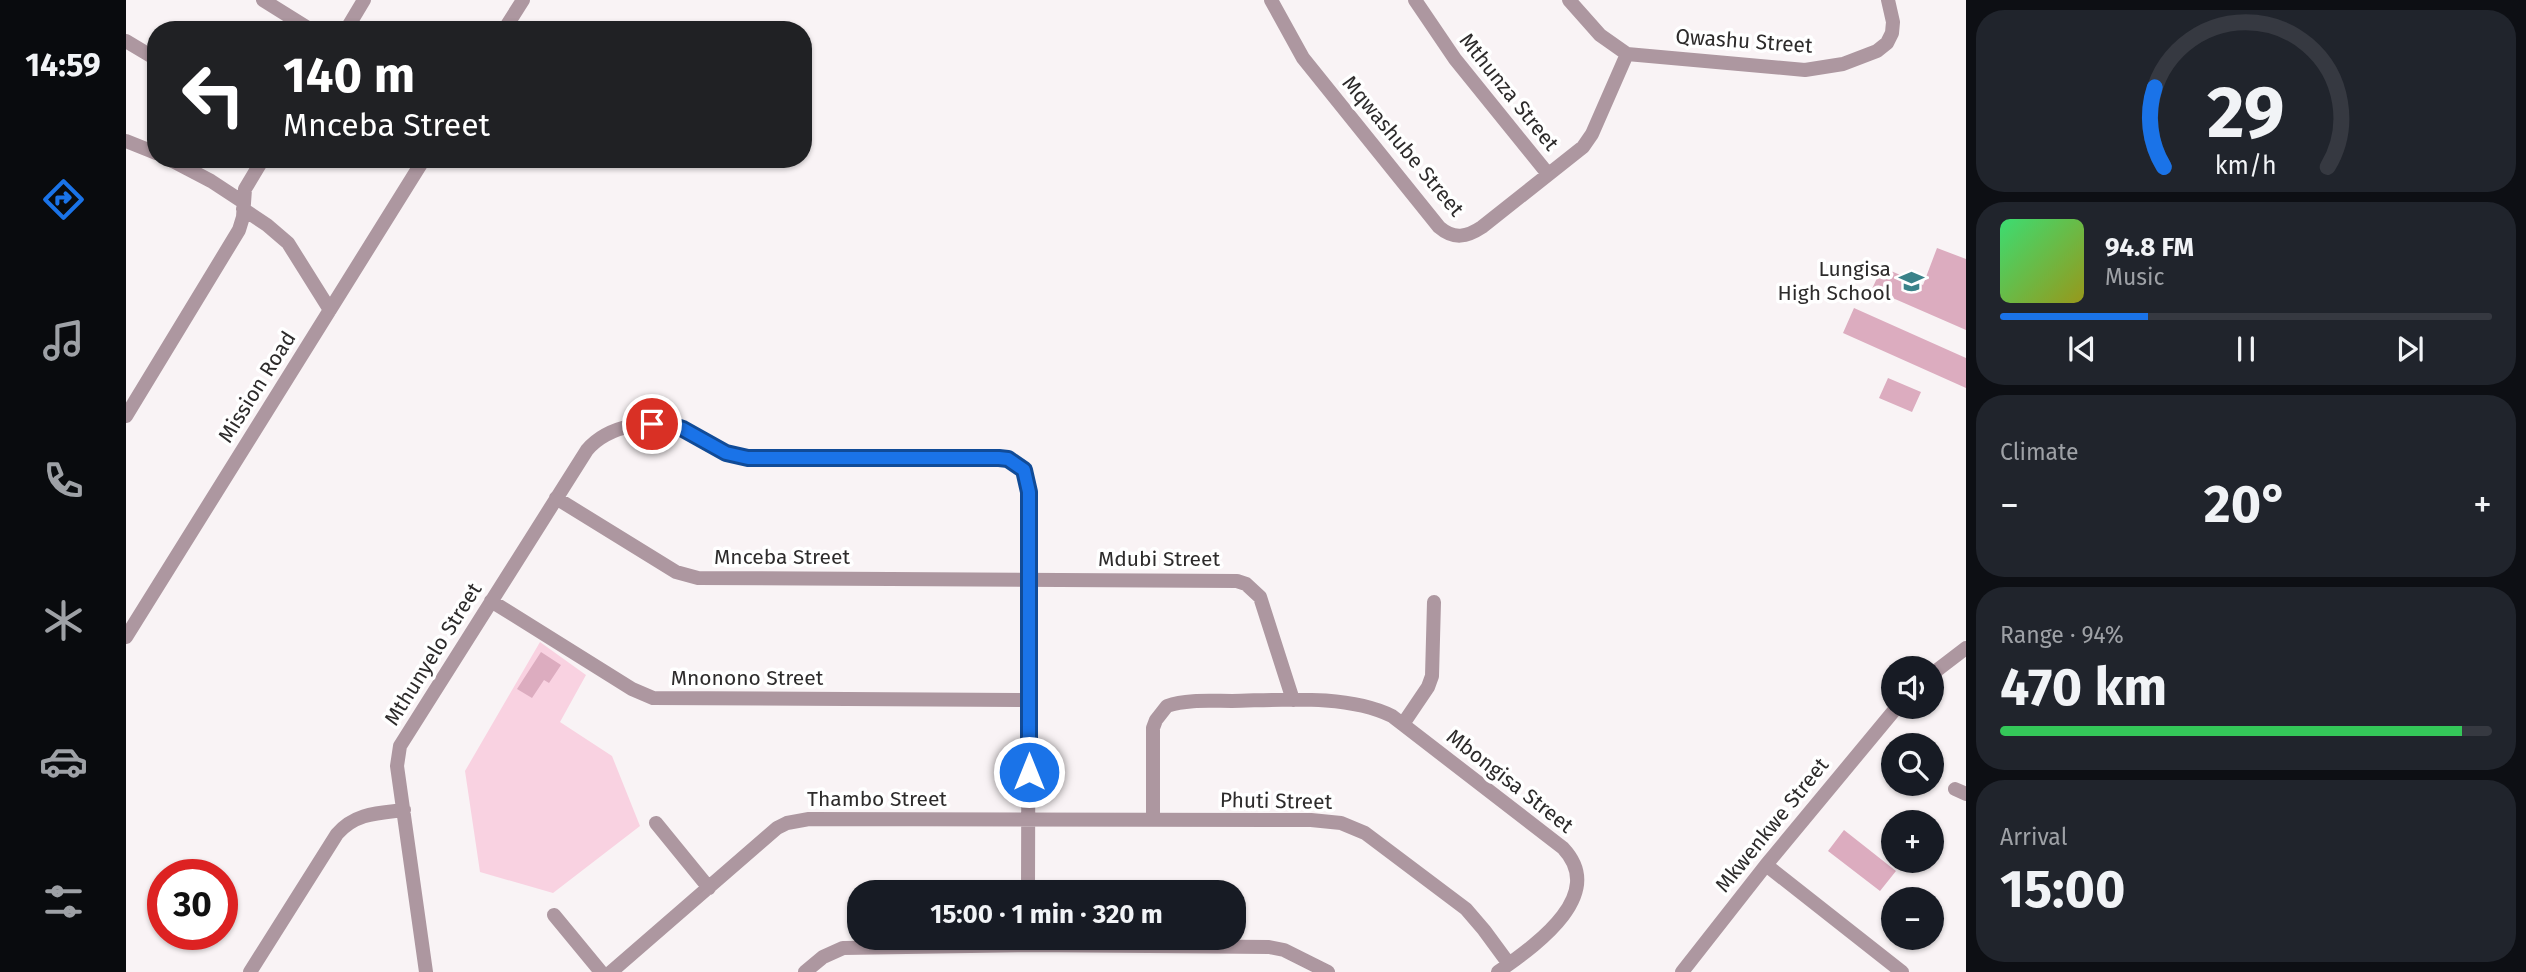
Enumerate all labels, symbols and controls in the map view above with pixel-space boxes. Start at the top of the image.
street label: Qwashu Street [1675,23,1814,59]
street label: Mthunza Street [1454,28,1565,156]
text: 14:59 [25,46,101,84]
text: 140 m [283,46,415,105]
icon: left [168,49,259,140]
street label: Mqwashube Street [1337,70,1470,222]
text: 29 [2207,70,2285,157]
text: Mnceba Street [283,106,490,144]
text: km/h [2215,151,2277,181]
icon: directions [39,175,88,224]
text: 94.8 FM [2105,232,2194,263]
place label: Lungisa High School [1778,256,1891,306]
text: Music [2105,263,2165,291]
school or university icon: Lungisa High School [1897,267,1925,295]
icon: music [39,316,88,365]
street label: Mission Road [213,327,301,447]
icon: previous [2063,330,2101,368]
icon: pause [2227,330,2265,368]
icon: next [2391,330,2429,368]
pin [622,394,682,454]
icon: arrive [633,405,671,443]
text: Climate [2000,438,2079,466]
icon: phone [39,456,88,505]
text: 20° [2204,473,2288,536]
text: − [2000,482,2019,528]
text: + [2473,482,2492,528]
street label: Mnceba Street [714,544,850,570]
street label: Mdubi Street [1098,546,1220,572]
street label: Mthunyelo Street [379,578,487,730]
icon: climate [39,596,88,645]
text: Range · 94% [2000,621,2124,649]
map controls [1881,656,1944,950]
button: sound [1881,656,1944,719]
text: 470 km [2000,656,2167,719]
street label: Mnonono Street [671,665,824,691]
street label: Mbongisa Street [1441,723,1579,839]
button: search [1881,733,1944,796]
position arrow [992,735,1066,809]
icon: car [39,737,88,786]
street label: Mkwenkwe Street [1710,752,1834,898]
street label: Thambo Street [807,786,947,812]
street label: Phuti Street [1220,787,1333,815]
button: + [1881,810,1944,873]
text: Arrival [2000,823,2067,851]
text: 15:00 [2000,858,2125,921]
speed limit sign: 30 [147,859,238,950]
icon: filters [39,877,88,926]
button: − [1881,887,1944,950]
text: 15:00 · 1 min · 320 m [930,899,1163,930]

